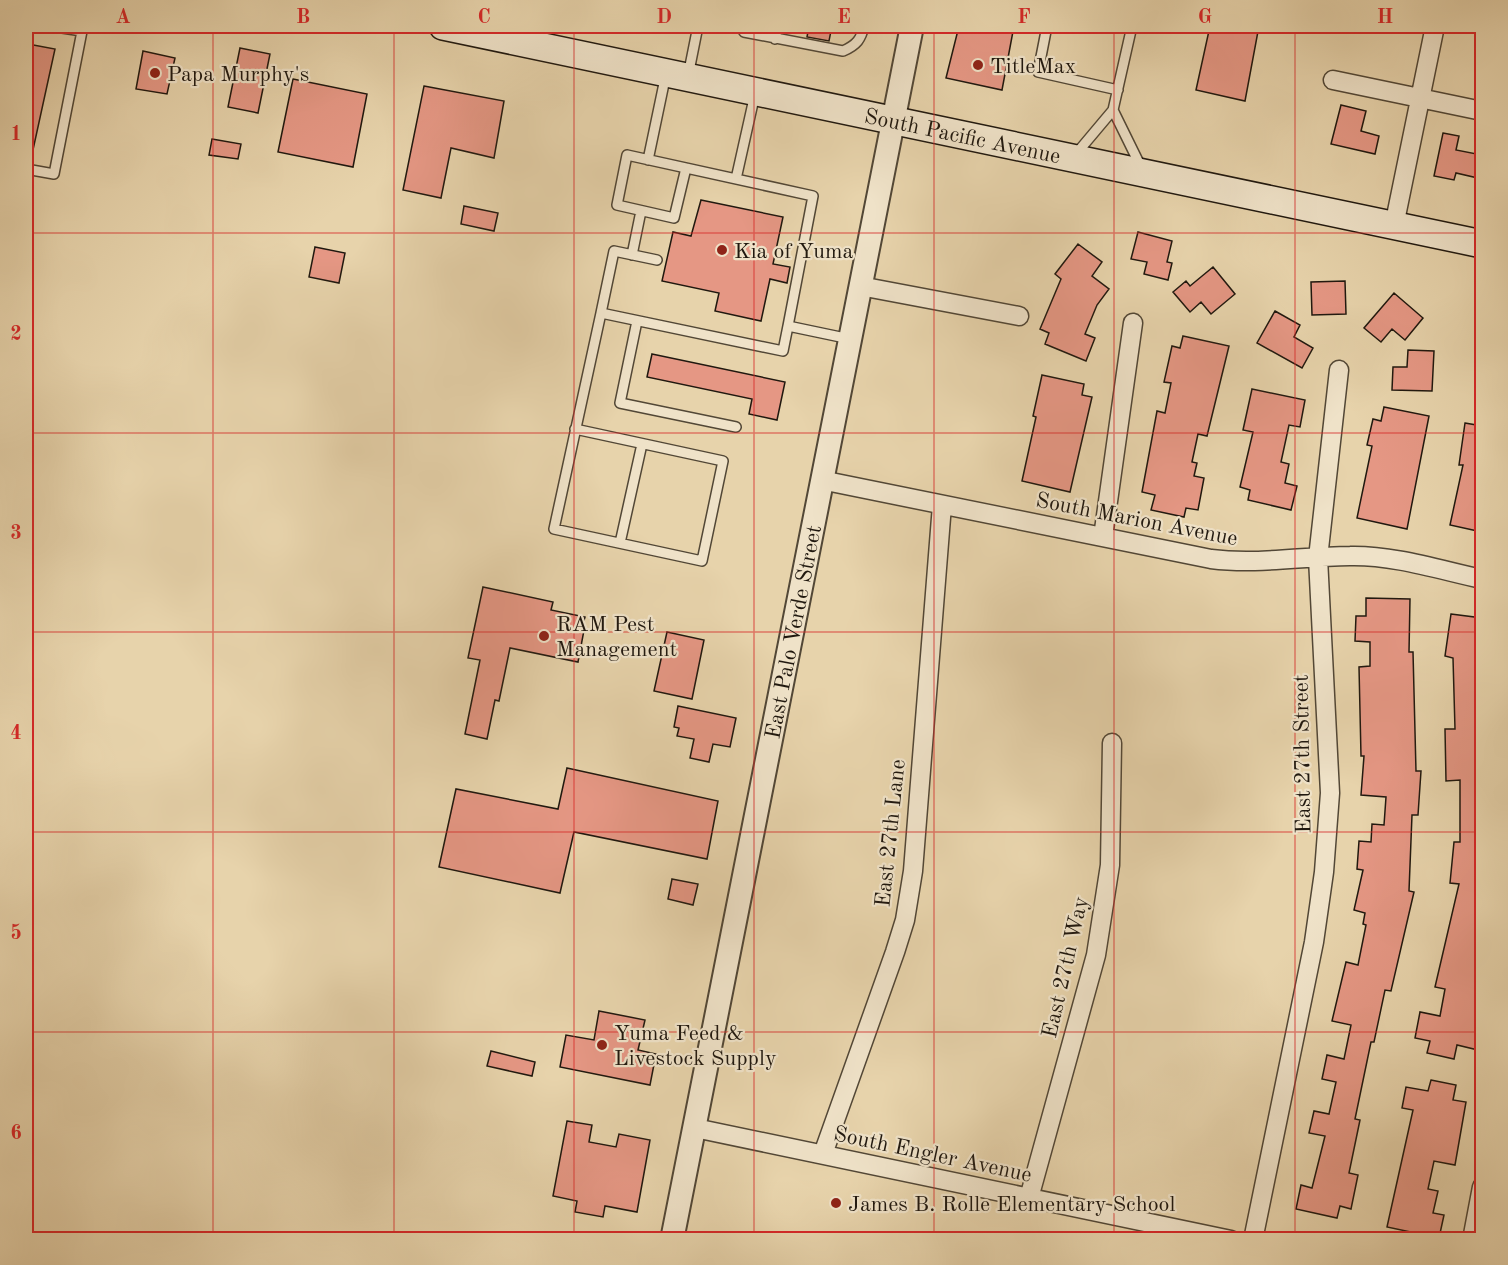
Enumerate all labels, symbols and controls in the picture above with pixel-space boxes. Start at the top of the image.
text: A [115,8,131,28]
text: B [296,8,310,28]
text: C [477,8,491,28]
text: D [656,8,672,28]
text: E [837,8,851,28]
text: F [1017,8,1031,28]
text: G [1198,8,1212,28]
text: H [1377,8,1393,28]
place label: TitleMax [990,56,1076,78]
marker: TitleMax [971,58,985,72]
place label: Papa Murphy's [167,64,309,86]
marker: Papa Murphy's [148,66,162,80]
street label: South Pacific Avenue [862,106,1062,168]
text: 1 [10,125,22,145]
place label: Kia of Yuma [734,241,853,263]
marker: Kia of Yuma [715,243,729,257]
text: 2 [10,325,22,345]
street label: South Marion Avenue [1034,490,1239,550]
street label: East Palo Verde Street [762,523,826,741]
text: 3 [10,524,22,544]
place label: RAM Pest Management [556,614,677,661]
marker: RAM Pest Management [537,629,551,643]
street label: East 27th Street [1291,674,1315,834]
text: 4 [10,724,22,744]
street label: East 27th Lane [872,758,910,908]
street label: East 27th Way [1039,894,1093,1040]
text: 5 [10,923,22,944]
place label: Yuma Feed & Livestock Supply [614,1023,777,1070]
marker: Yuma Feed & Livestock Supply [595,1038,609,1052]
street label: South Engler Avenue [831,1123,1034,1187]
text: 6 [10,1124,22,1144]
place label: James B. Rolle Elementary School [848,1194,1176,1216]
marker: James B. Rolle Elementary School [829,1196,843,1210]

